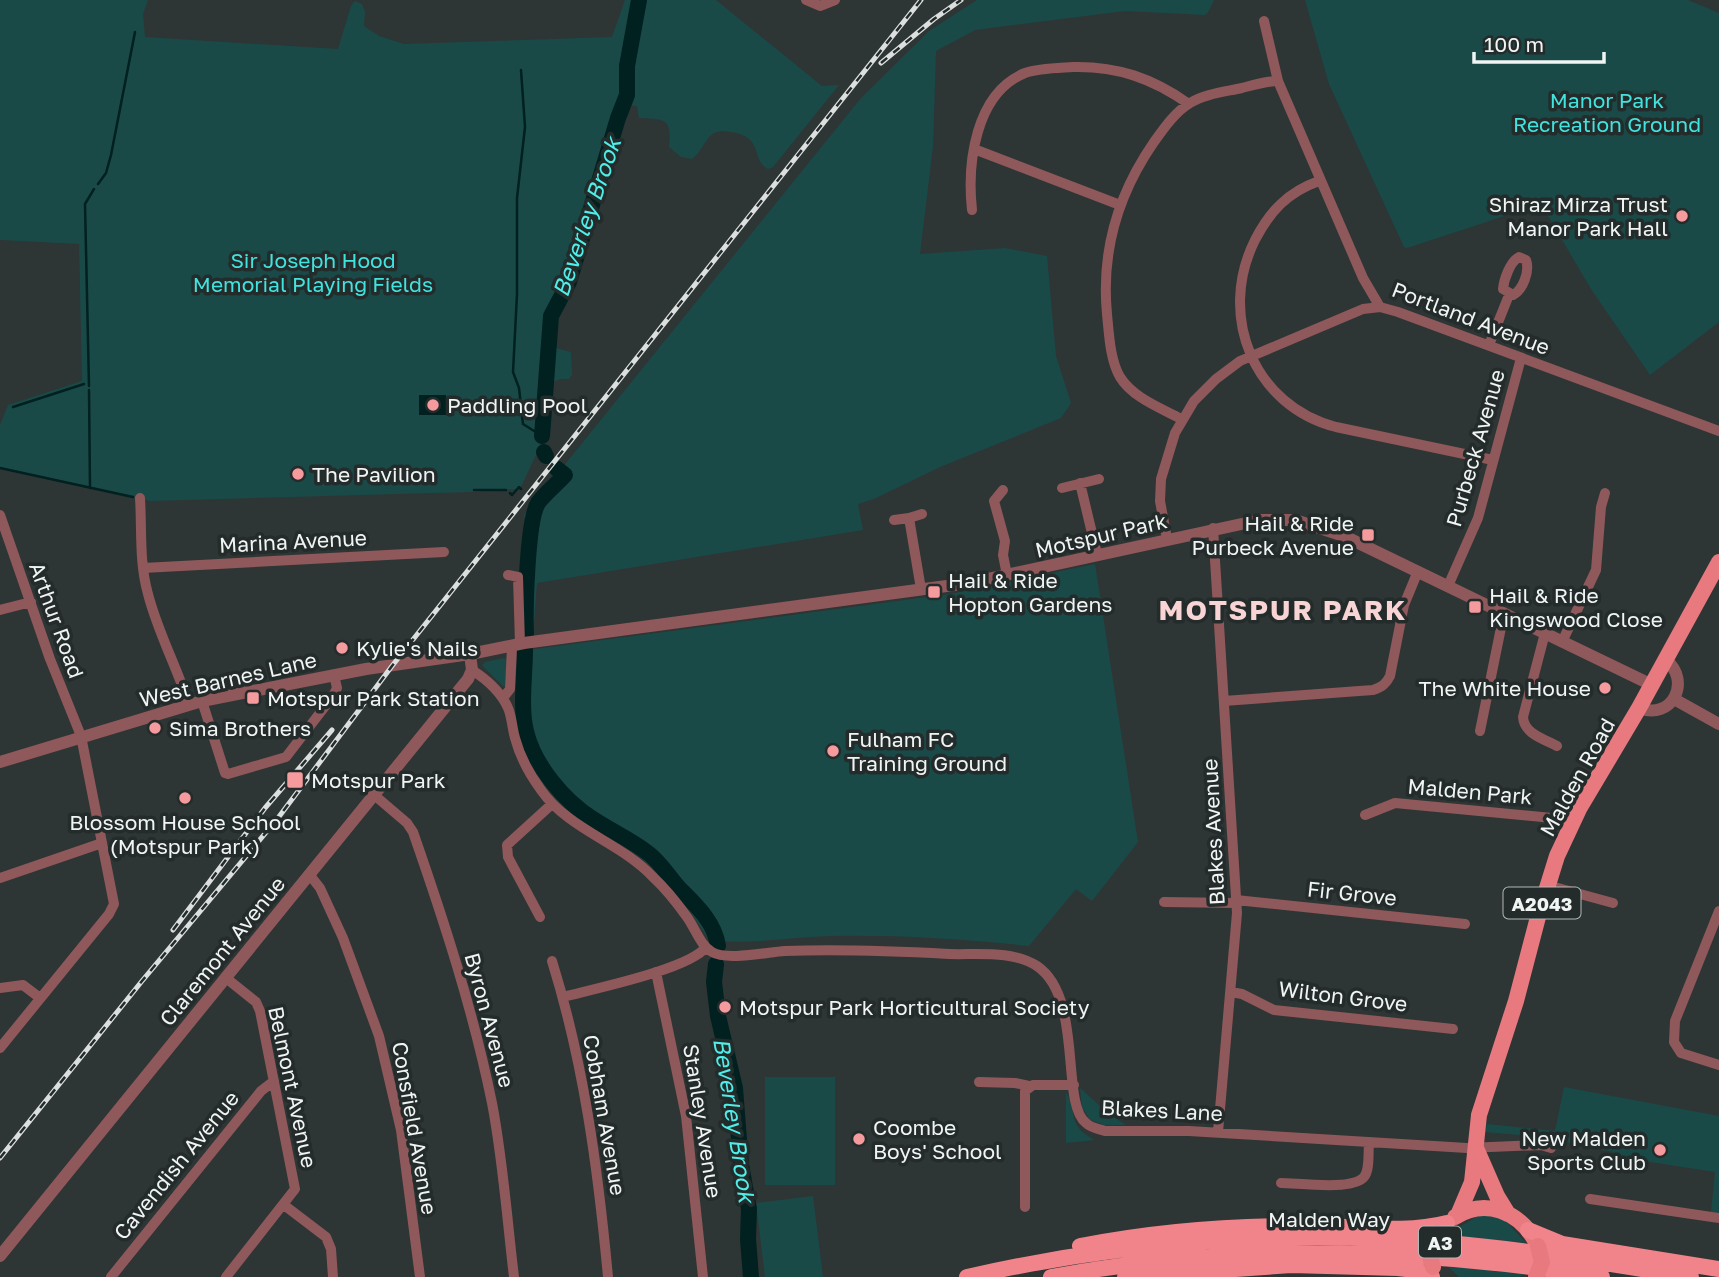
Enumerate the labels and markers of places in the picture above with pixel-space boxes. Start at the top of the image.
place label: Shiraz Mirza Trust Manor Park Hall [1489,191,1668,241]
marker: Shiraz Mirza Trust Manor Park Hall [1674,208,1690,224]
place label: Paddling Pool [447,392,587,418]
marker: Paddling Pool [425,397,441,413]
place label: The Pavilion [312,461,436,487]
marker: The Pavilion [290,466,306,482]
place label: Hail & Ride Purbeck Avenue [1192,510,1354,560]
marker: Hail & Ride Purbeck Avenue [1360,527,1376,543]
place label: Hail & Ride Hopton Gardens [948,567,1112,617]
place label: Hail & Ride Kingswood Close [1489,582,1663,632]
marker: Hail & Ride Hopton Gardens [926,584,942,600]
marker: Hail & Ride Kingswood Close [1467,599,1483,615]
place label: Kylie's Nails [356,635,478,661]
marker: Kylie's Nails [334,640,350,656]
place label: The White House [1419,675,1591,701]
marker: The White House [1597,680,1613,696]
place label: Motspur Park Station [267,685,480,711]
marker: Motspur Park Station [245,690,261,706]
place label: Sima Brothers [169,715,311,741]
marker: Sima Brothers [147,720,163,736]
place label: Fulham FC Training Ground [847,726,1007,776]
marker: Fulham FC Training Ground [825,743,841,759]
place label: Motspur Park [311,767,446,793]
marker: Motspur Park [285,770,305,790]
marker: Blossom House School (Motspur Park) [177,790,193,806]
place label: Blossom House School (Motspur Park) [69,809,301,859]
place label: Motspur Park Horticultural Society [739,994,1090,1020]
marker: Motspur Park Horticultural Society [717,999,733,1015]
place label: Coombe Boys' School [873,1114,1002,1164]
place label: New Malden Sports Club [1521,1125,1646,1175]
marker: Coombe Boys' School [851,1131,867,1147]
marker: New Malden Sports Club [1652,1142,1668,1158]

